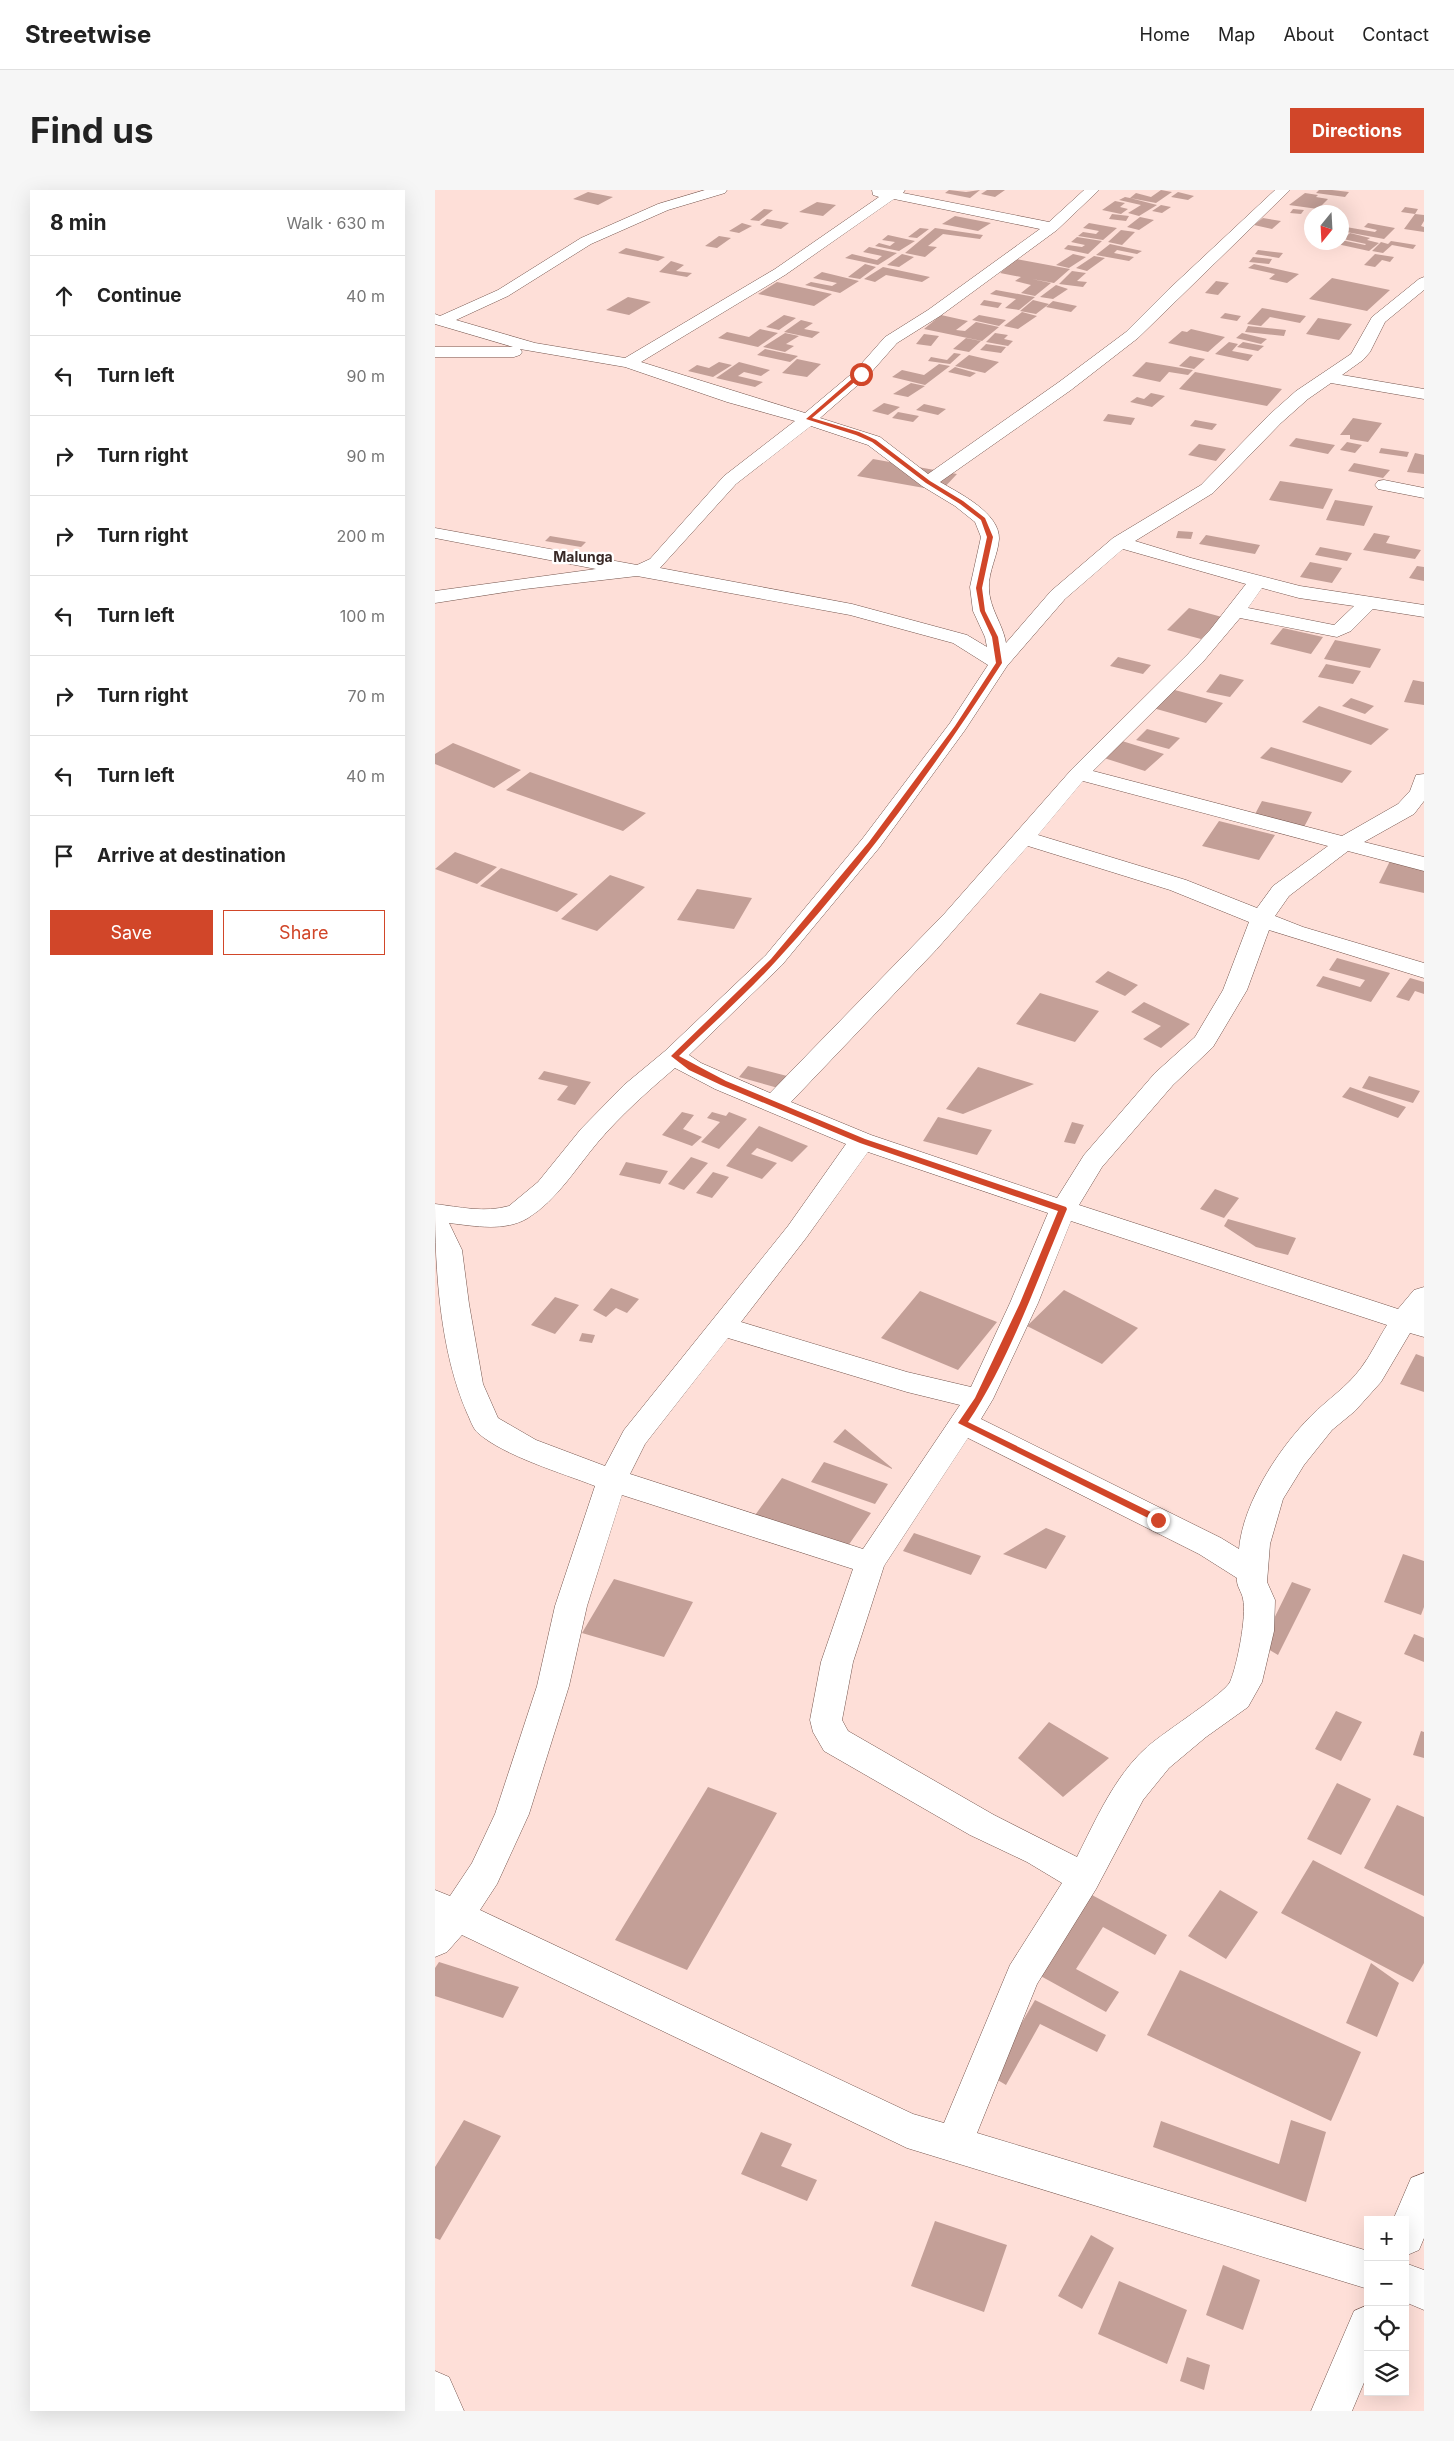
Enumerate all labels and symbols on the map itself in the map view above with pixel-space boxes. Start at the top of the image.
north arrow [1304,205,1349,250]
route start [850,363,873,386]
district label: Malunga [553,548,613,565]
route end [1147,1509,1170,1532]

